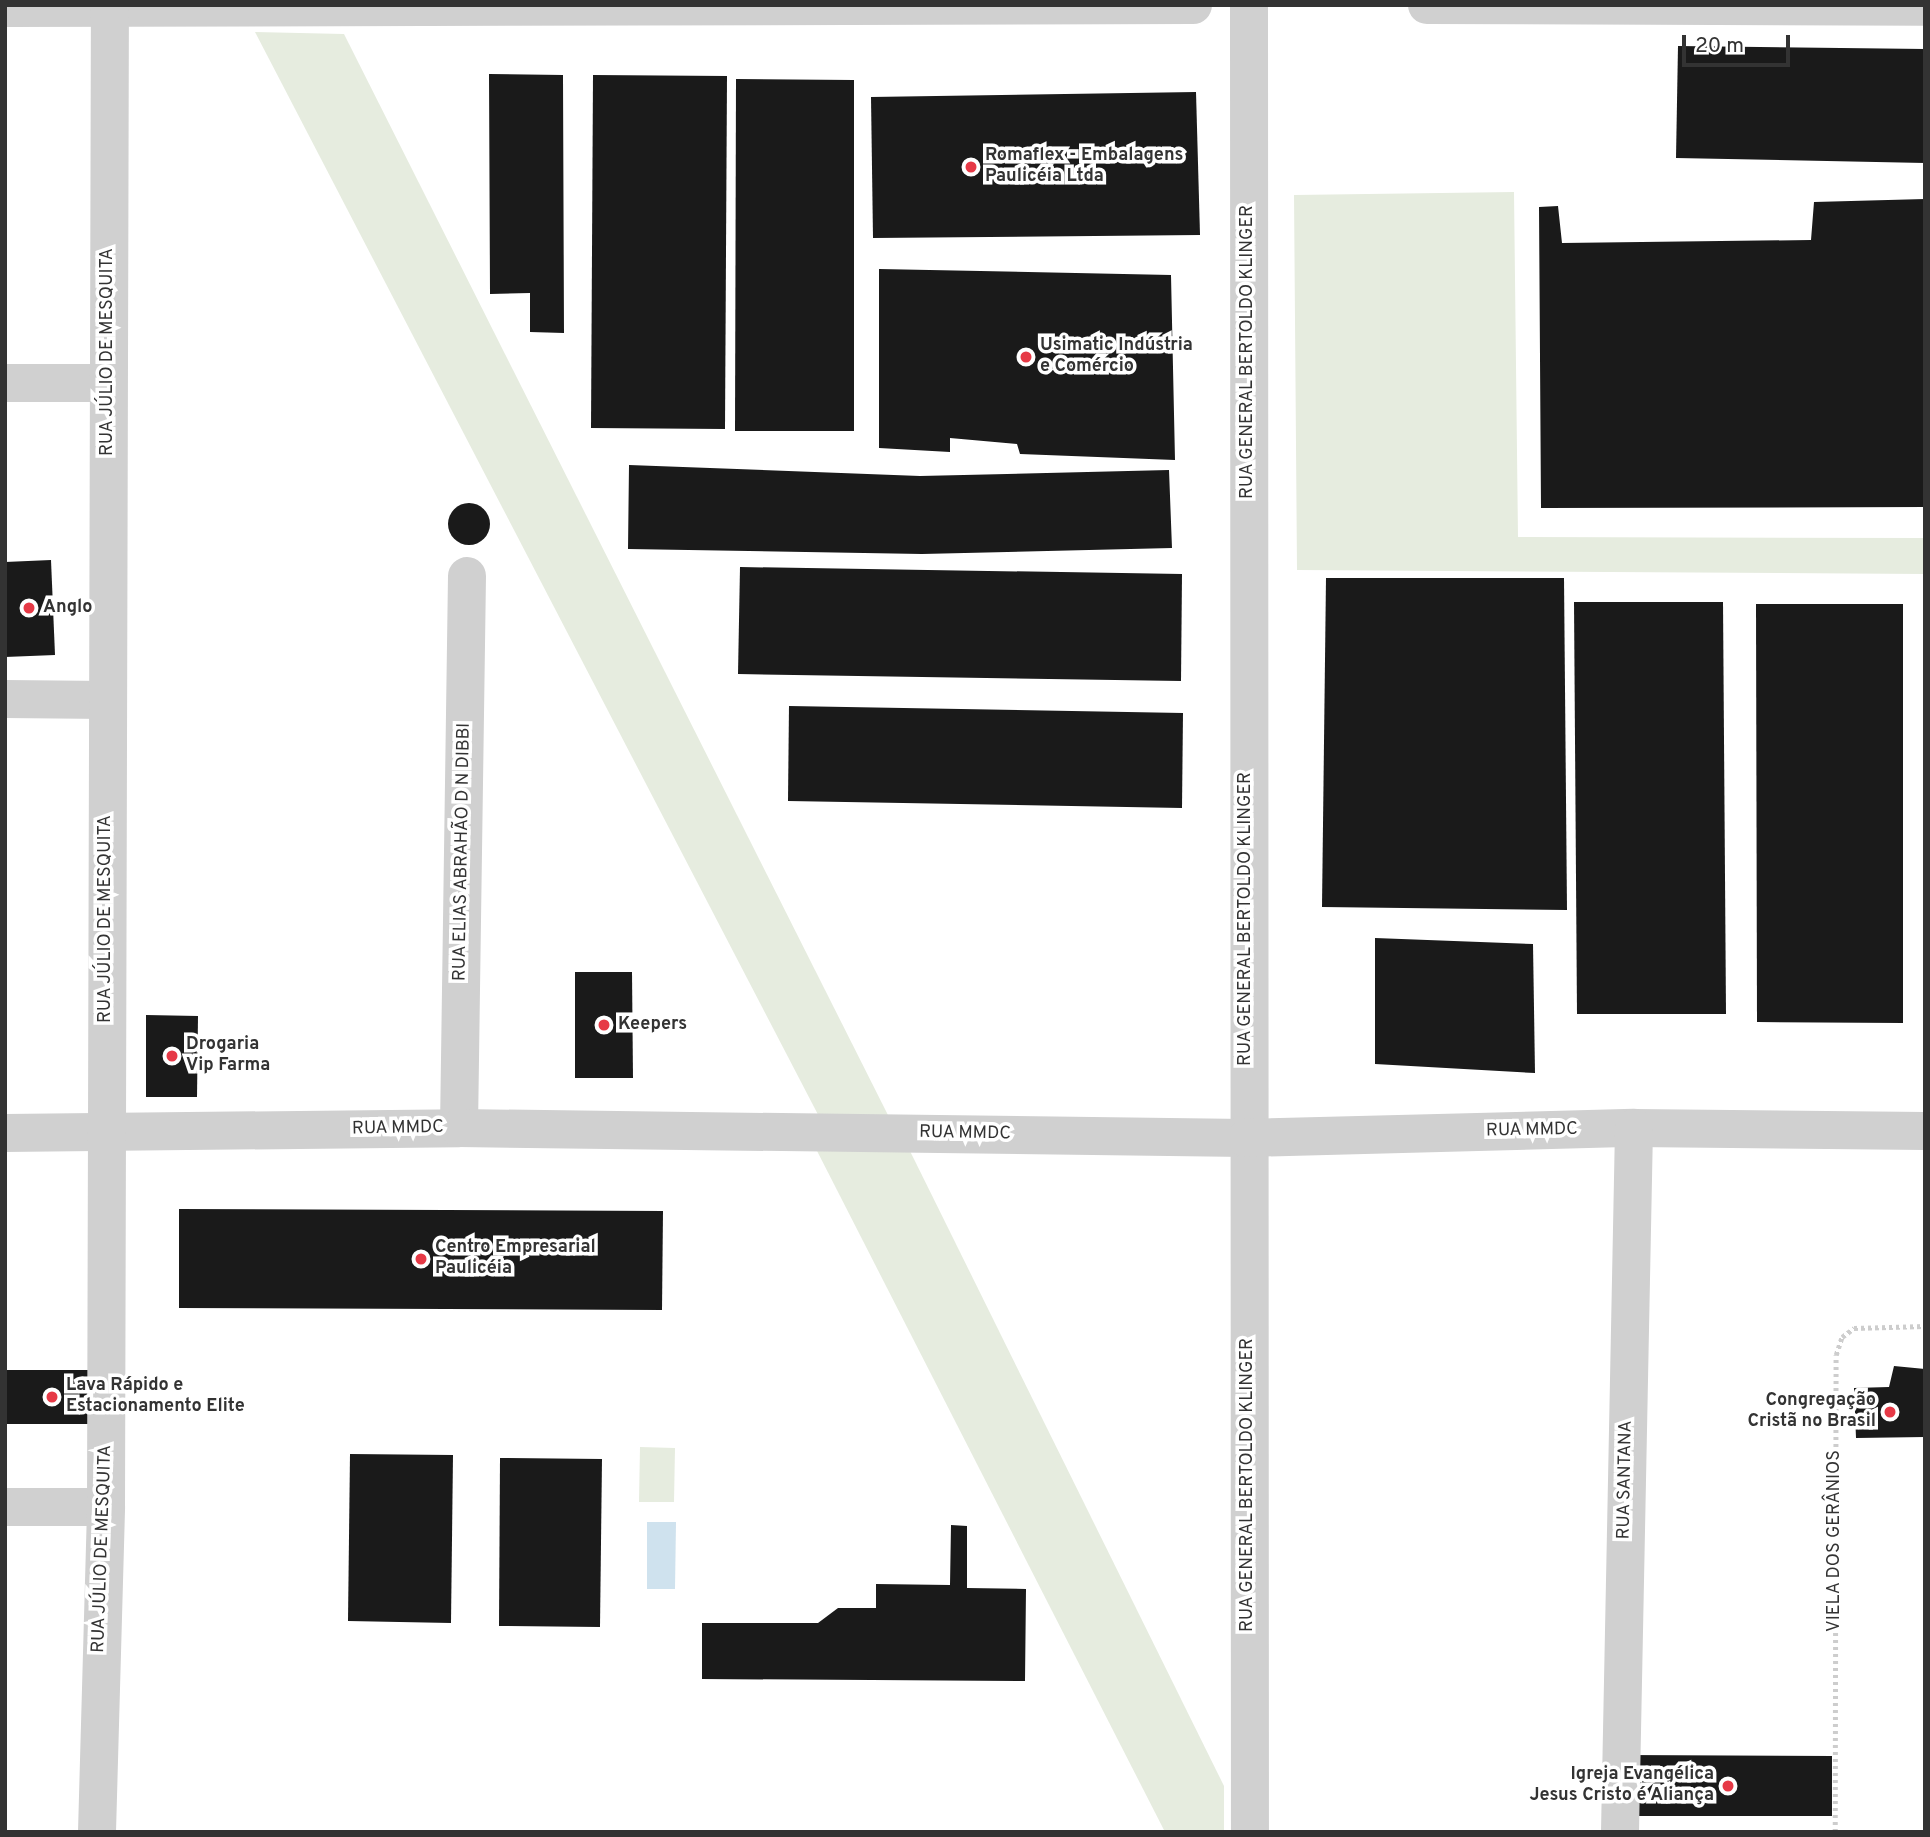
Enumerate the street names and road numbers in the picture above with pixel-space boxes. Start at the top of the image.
street label: RUA GENERAL BERTOLDO KLINGER [1237,204,1259,500]
street label: RUA JÚLIO DE MESQUITA [97,248,119,456]
street label: RUA ELIAS ABRAHÃO D N DIBBI [450,722,476,982]
street label: RUA GENERAL BERTOLDO KLINGER [1235,771,1257,1067]
street label: RUA JÚLIO DE MESQUITA [95,815,117,1023]
street label: RUA MMDC [351,1117,445,1141]
street label: RUA MMDC [1485,1119,1579,1143]
street label: RUA MMDC [918,1122,1012,1146]
street label: RUA GENERAL BERTOLDO KLINGER [1237,1337,1259,1633]
street label: RUA SANTANA [1614,1420,1638,1540]
street label: RUA JÚLIO DE MESQUITA [89,1444,117,1654]
street label: VIELA DOS GERÂNIOS [1824,1450,1846,1632]

